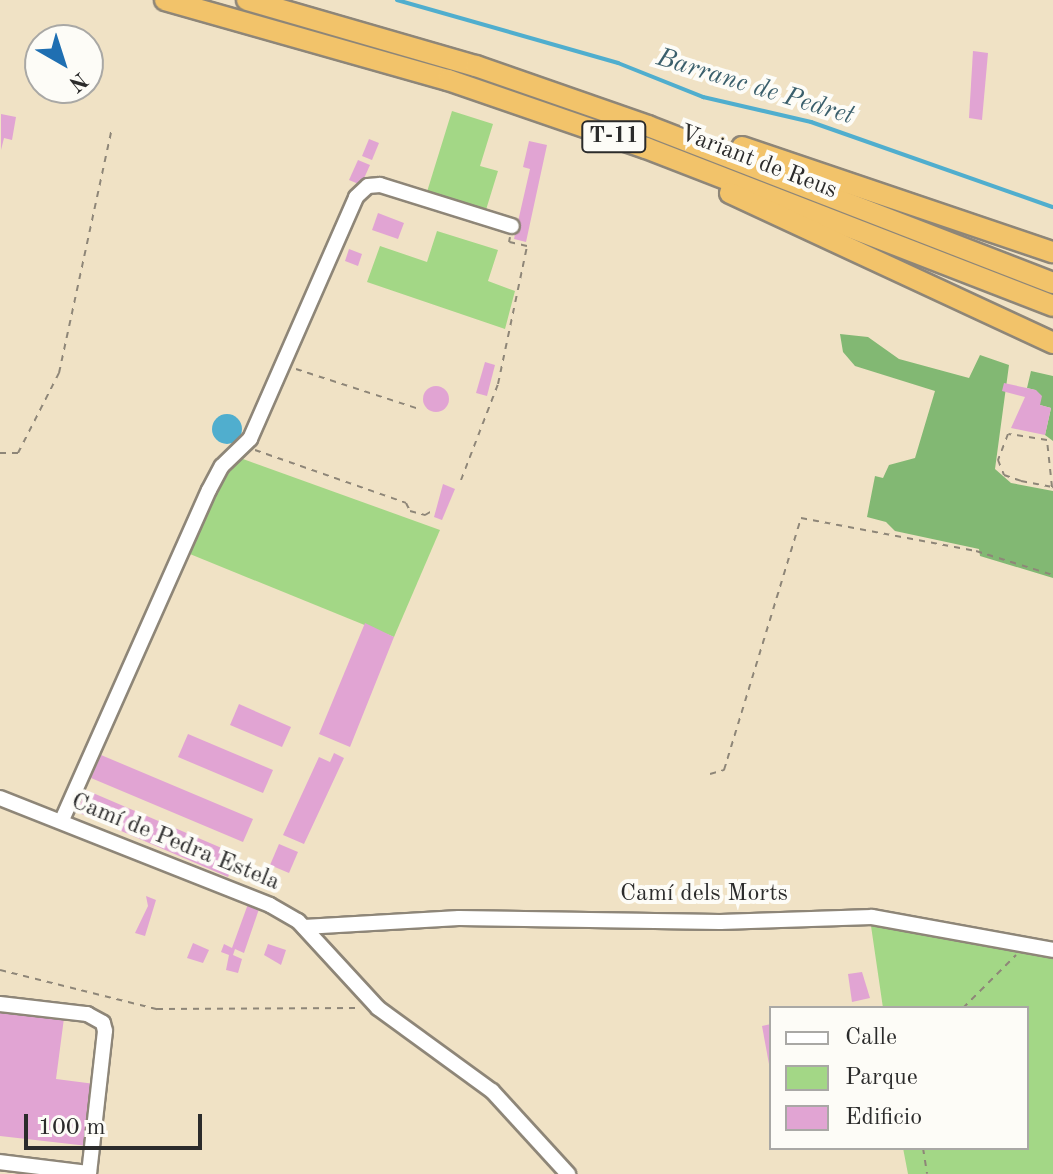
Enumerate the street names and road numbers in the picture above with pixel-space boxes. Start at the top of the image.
road number: T-11 [580,119,648,155]
street label: Variant de Reus [675,120,841,206]
street label: Camí de Pedra Estela [67,788,283,898]
street label: Camí dels Morts [620,881,788,909]

